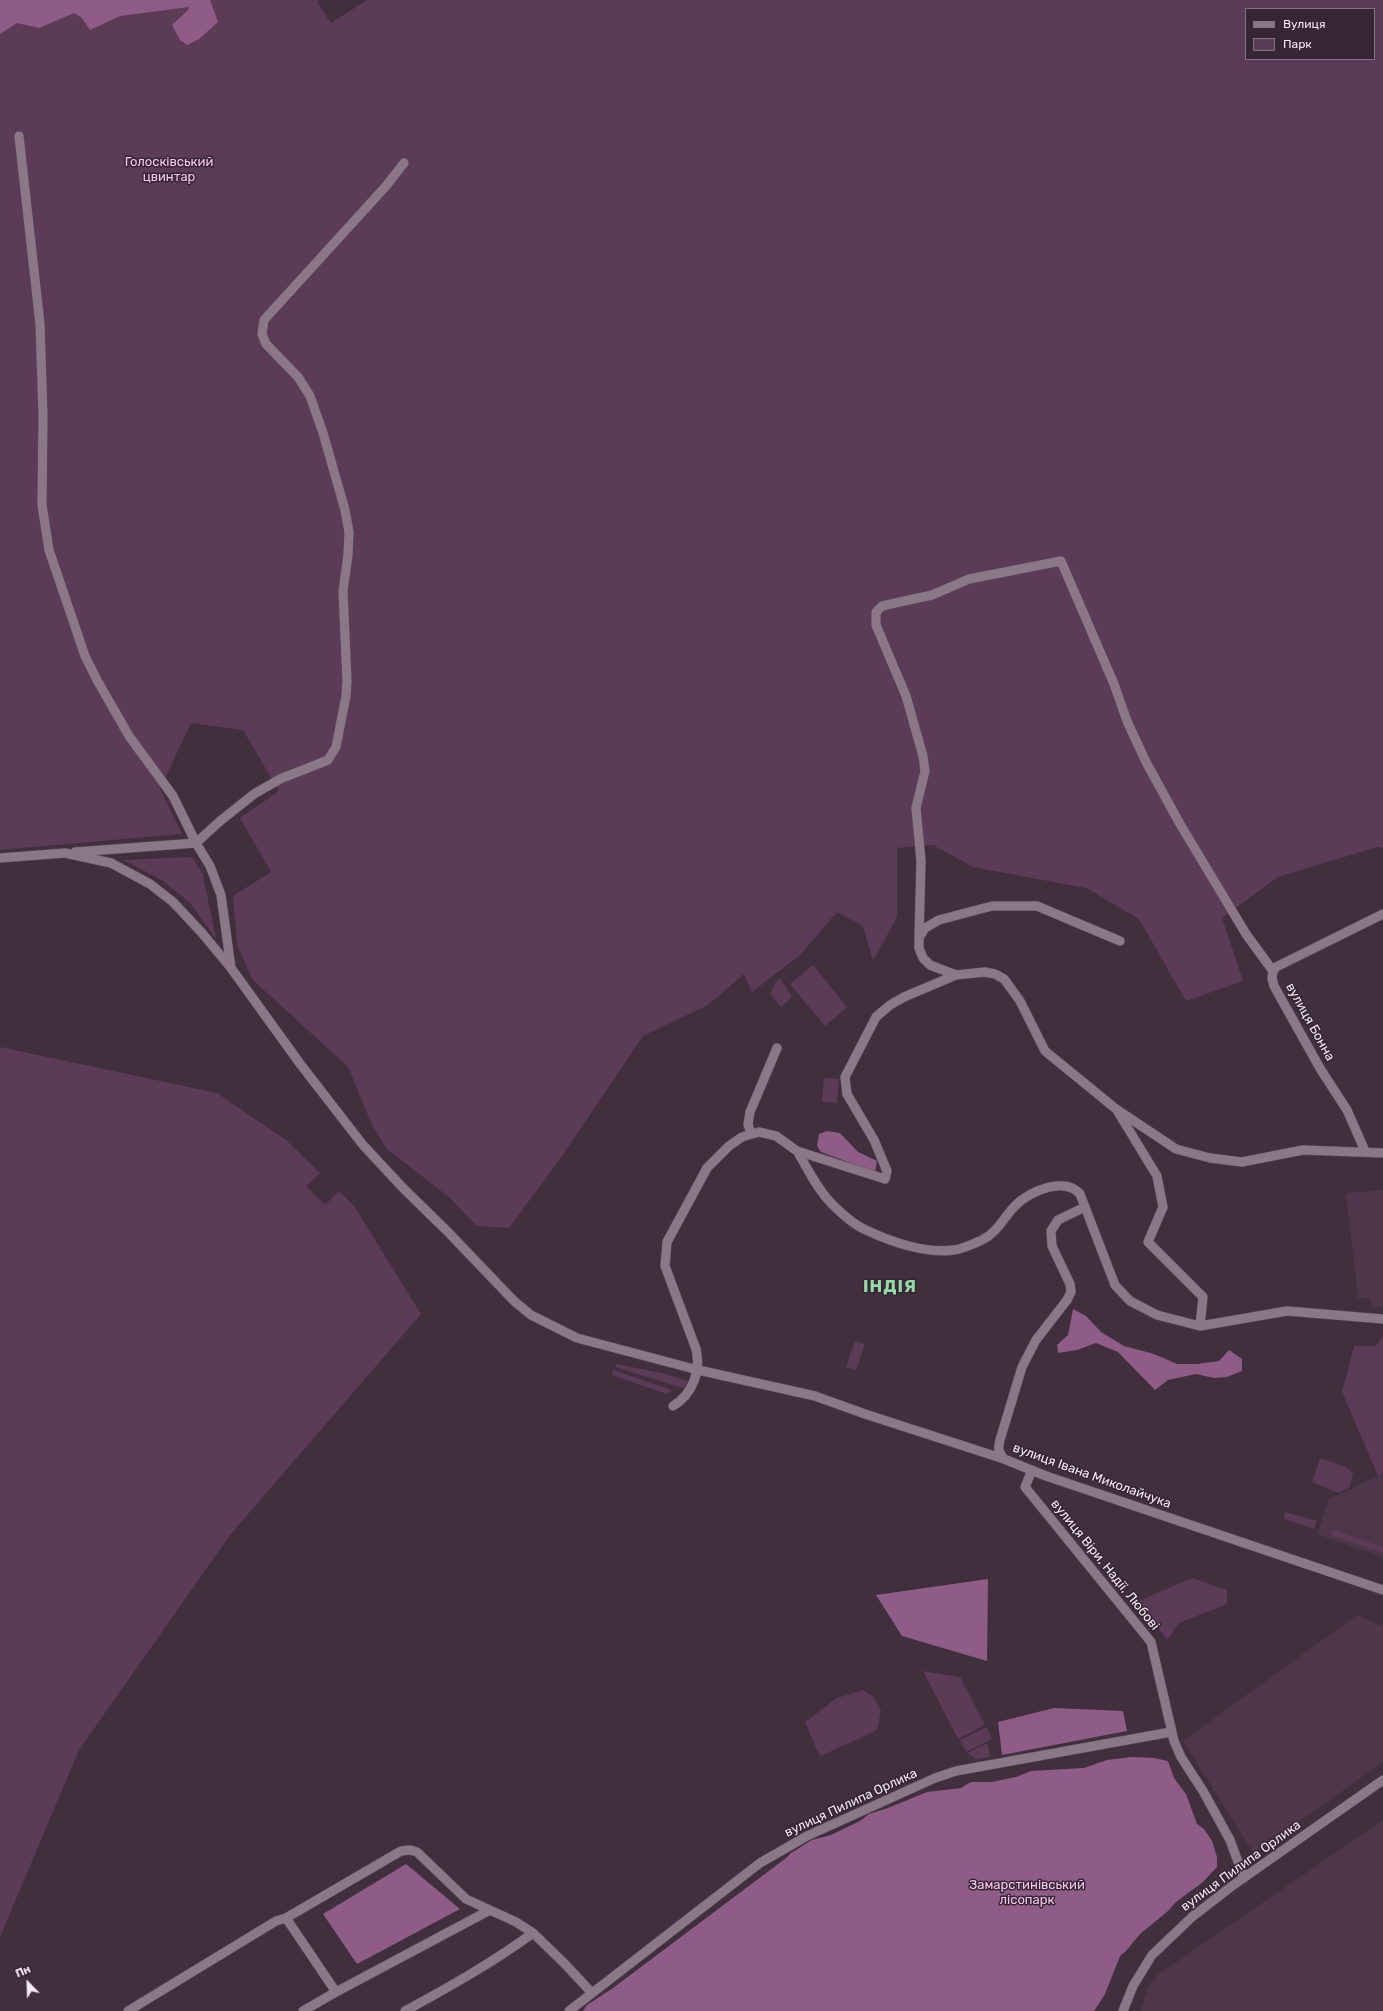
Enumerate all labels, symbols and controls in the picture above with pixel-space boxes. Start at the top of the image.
legend [1245,8,1375,60]
text: Вулиця [1283,17,1325,31]
text: Парк [1283,37,1312,51]
park label: Голосківський цвинтар [125,154,213,185]
street label: вулиця Бонна [1282,980,1338,1064]
district label: ІНДІЯ [863,1277,917,1297]
street label: вулиця Івана Миколайчука [1011,1440,1173,1512]
street label: вулиця Віри, Надії, Любові [1047,1497,1163,1633]
street label: вулиця Пилипа Орлика [782,1765,920,1841]
street label: вулиця Пилипа Орлика [1178,1817,1304,1915]
park label: Замарстинівський лісопарк [969,1877,1085,1908]
north arrow [8,1963,48,2003]
text: Пн [14,1963,33,1980]

